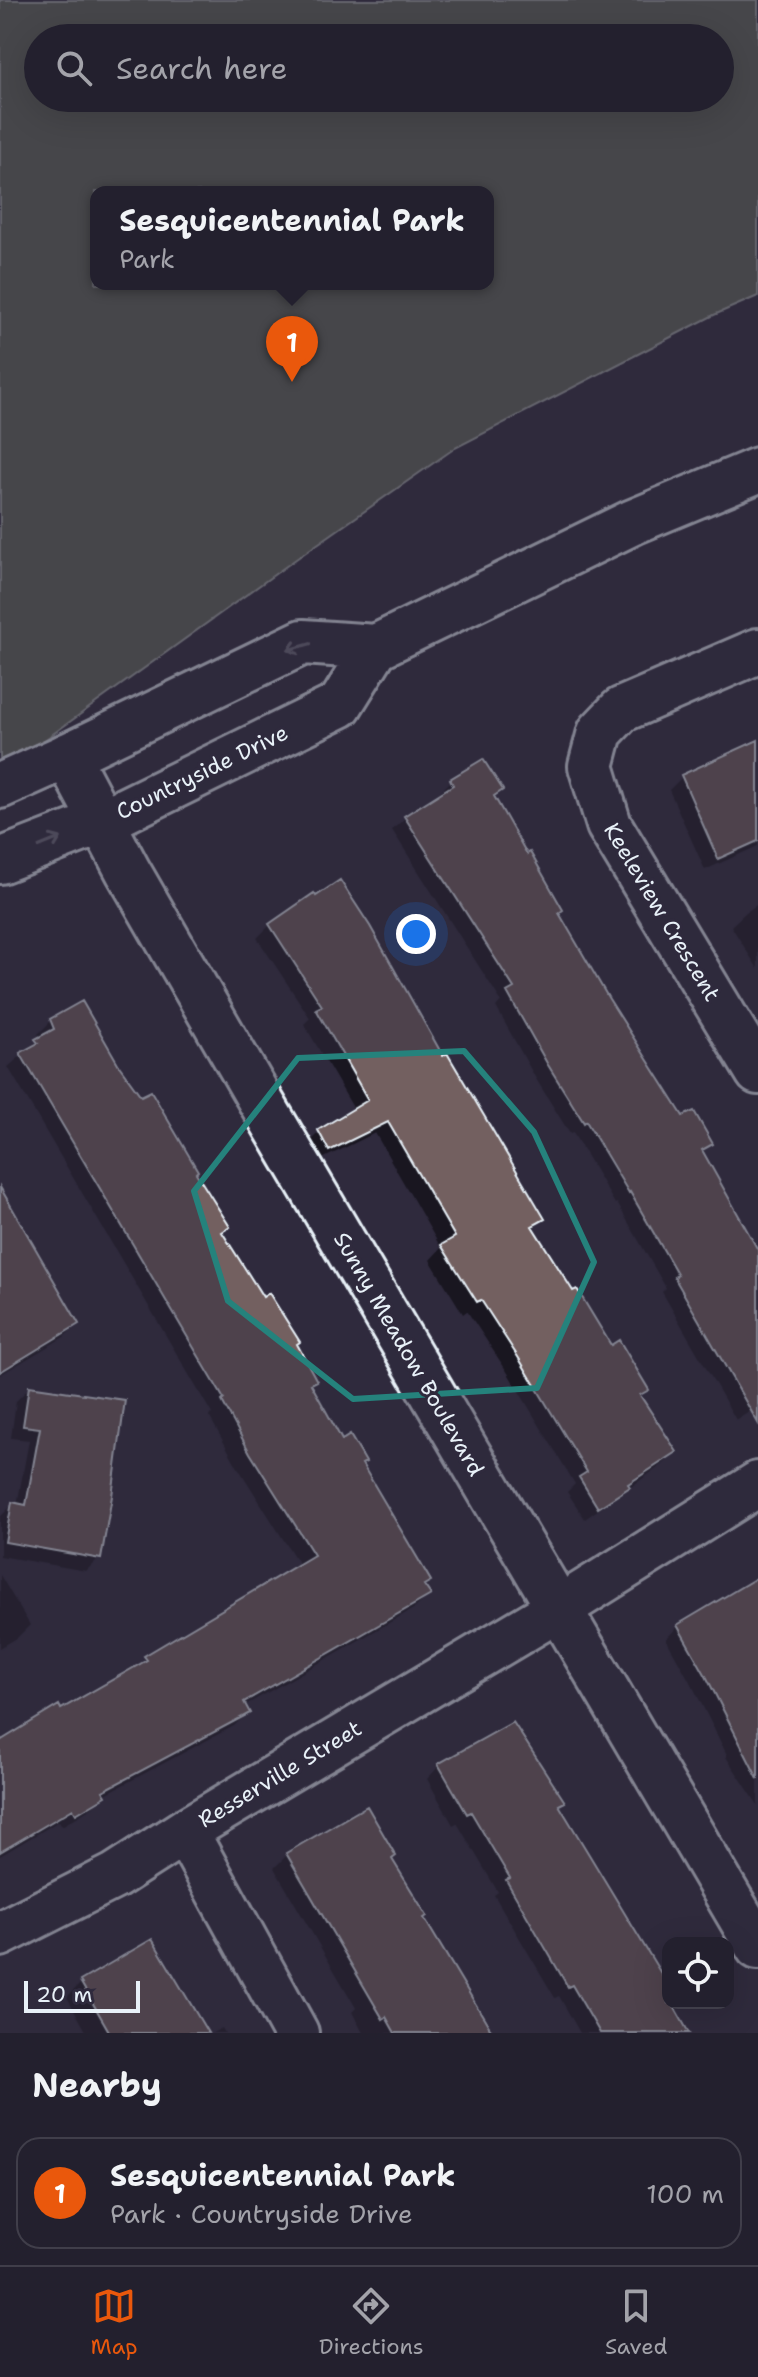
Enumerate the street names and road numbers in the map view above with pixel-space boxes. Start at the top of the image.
street label: Countryside Drive [111,718,293,826]
street label: Keeleview Crescent [597,817,727,1007]
street label: Sunny Meadow Boulevard [327,1227,491,1481]
street label: Resserville Street [193,1714,367,1834]

